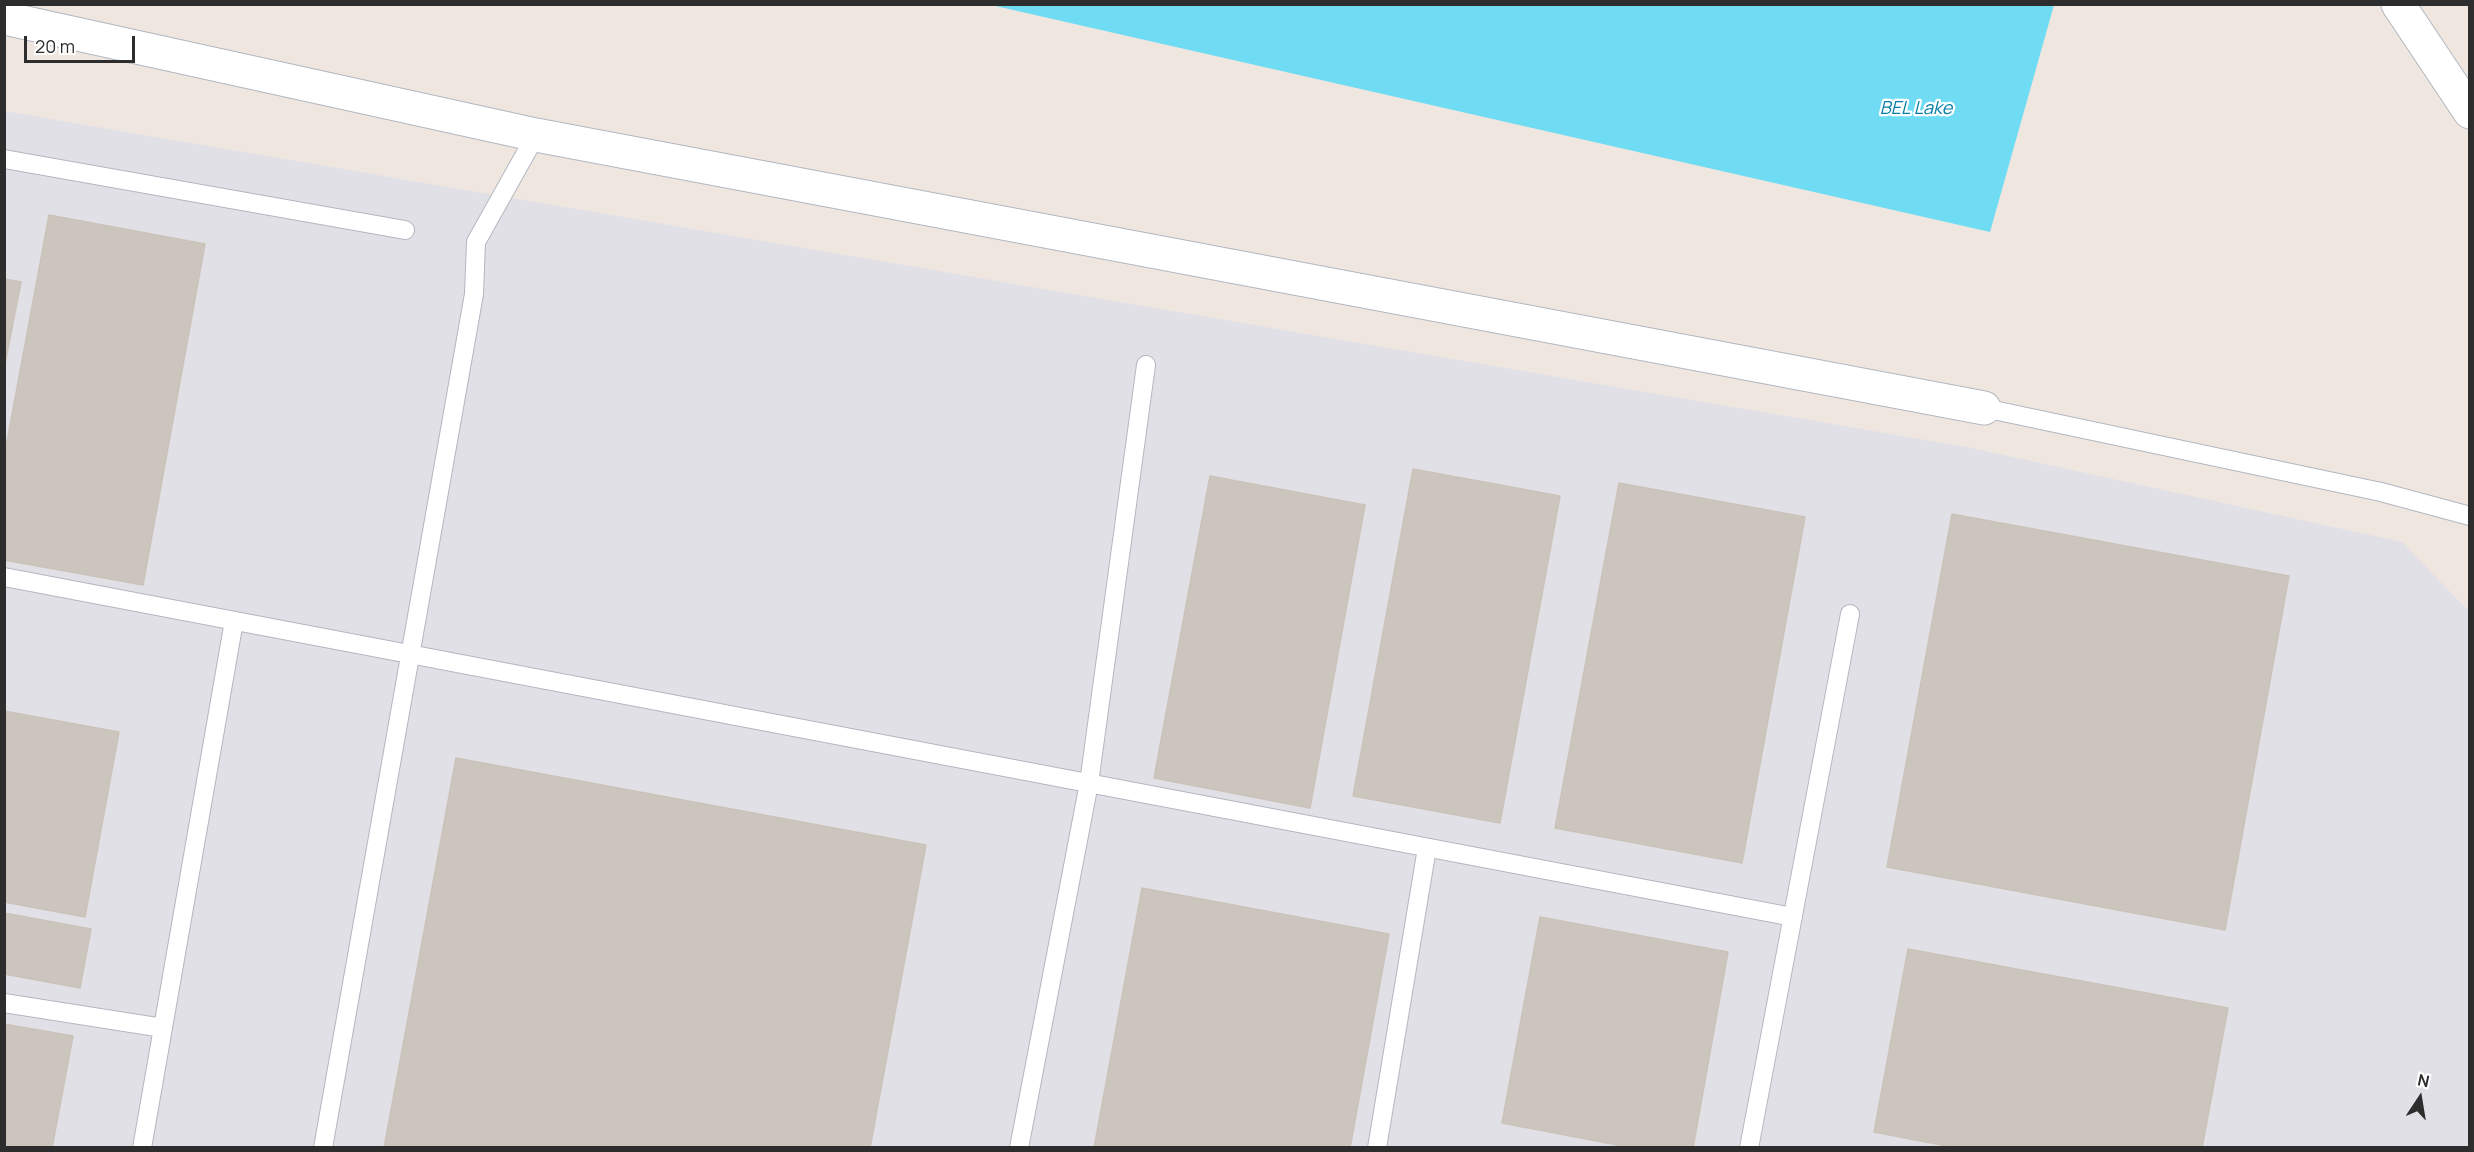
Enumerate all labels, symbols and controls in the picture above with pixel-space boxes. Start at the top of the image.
scale bar [27,24,138,62]
text: 20 m [35,34,75,58]
water label: BEL Lake [1880,98,1952,120]
north arrow [2390,1068,2450,1128]
text: N [2416,1068,2432,1092]

